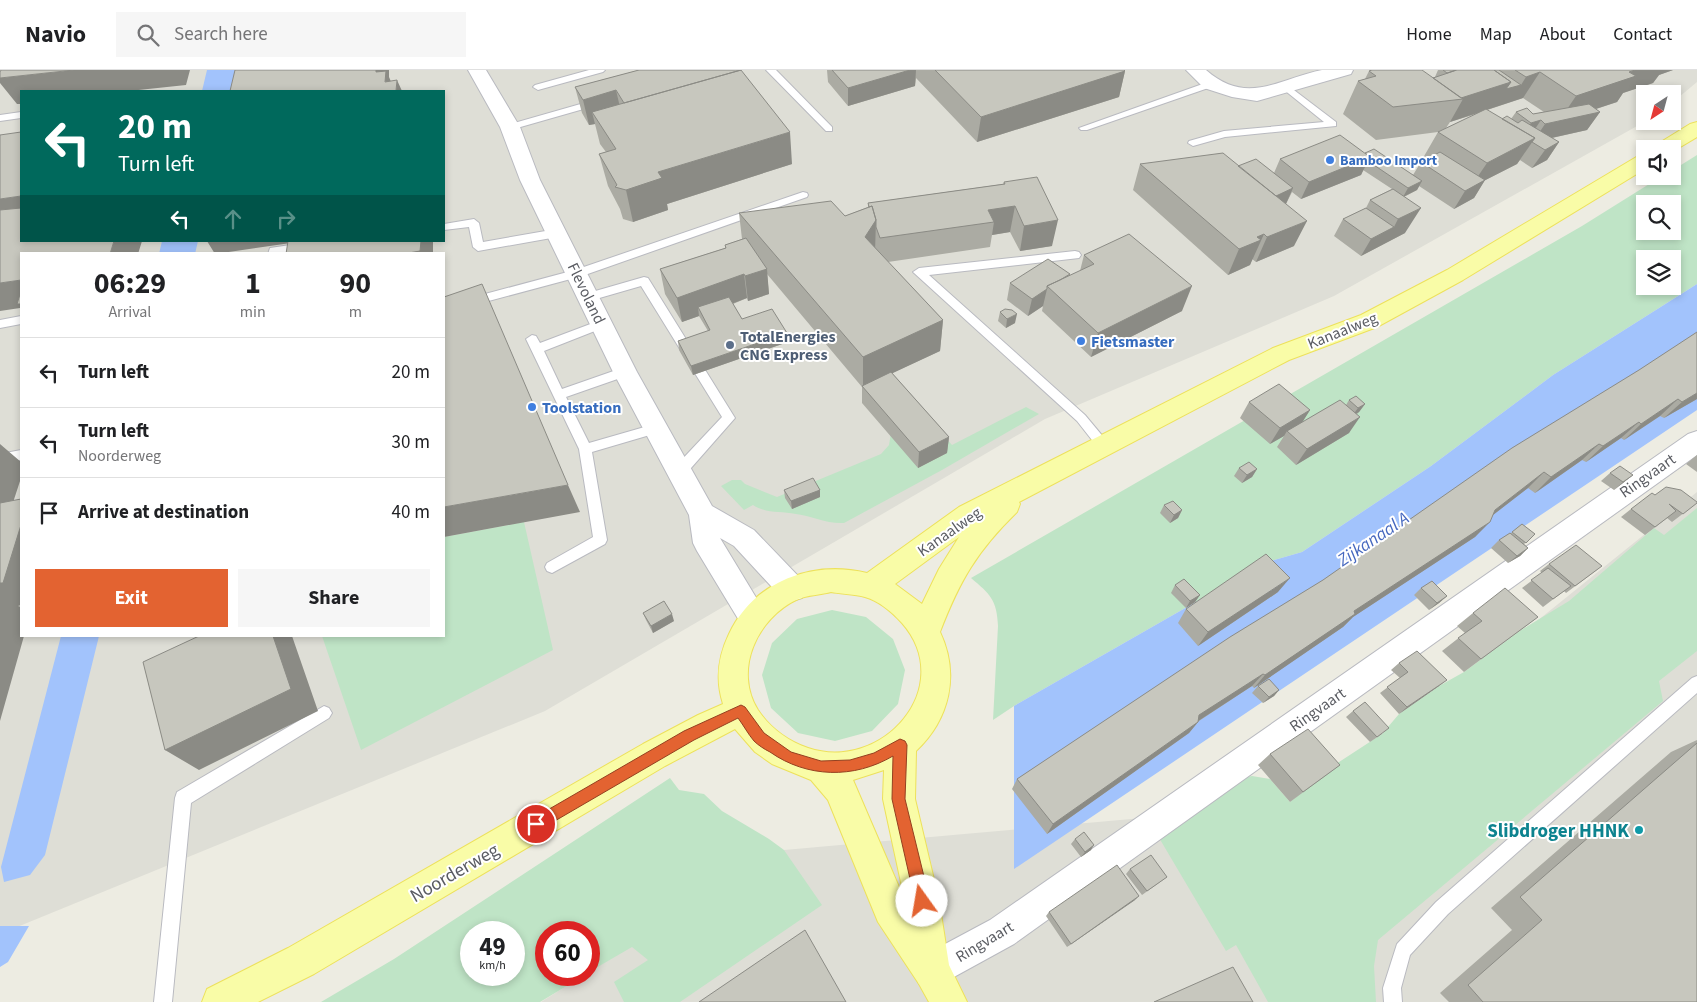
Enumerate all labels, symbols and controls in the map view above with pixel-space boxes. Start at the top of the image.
search box [116,12,466,57]
text: Navio [25,17,86,52]
icon: search [134,21,162,49]
text: Search here [174,21,268,48]
text: Home [1406,22,1452,47]
text: Map [1480,22,1512,47]
text: About [1540,22,1585,47]
text: Contact [1613,22,1672,47]
north arrow [1636,85,1681,130]
map controls [1636,85,1681,295]
text: 20 m [118,102,192,152]
icon: left [35,110,100,175]
button: sound [1636,140,1681,185]
text: Turn left [118,148,194,180]
place label: Bamboo Import [1340,151,1438,171]
marker: Bamboo Import [1324,154,1336,166]
button: search [1636,195,1681,240]
icon: left [166,205,194,233]
icon: ahead [219,205,247,233]
icon: right [272,205,300,233]
button: layers [1636,250,1681,295]
street label: Flevoland [562,259,610,328]
text: 06:29 [94,262,166,305]
text: 1 [245,262,261,305]
text: 90 [340,262,371,305]
text: Arrival [108,301,151,323]
text: min [240,301,266,323]
text: m [349,301,362,323]
street label: Kanaalweg [1304,307,1381,355]
place label: TotalEnergies CNG Express [740,326,836,366]
place label: Fietsmaster [1091,331,1175,353]
marker: Fietsmaster [1075,335,1087,347]
marker: TotalEnergies CNG Express [724,339,736,351]
icon: left [35,359,63,387]
text: Turn left [78,359,149,386]
text: 20 m [392,359,430,386]
place label: Toolstation [542,397,621,419]
marker: Toolstation [526,401,538,413]
text: Turn left [78,418,149,445]
icon: left [35,429,63,457]
text: 30 m [392,429,430,456]
text: Noorderweg [78,445,161,467]
street label: Ringvaart [1615,448,1681,503]
icon: arrive [35,499,63,527]
text: Arrive at destination [78,499,249,526]
text: 40 m [392,499,430,526]
street label: Kanaalweg [913,502,986,562]
water label: Zijkanaal A [1332,506,1414,573]
button: Exit [35,569,228,627]
button: Share [238,569,430,627]
street label: Ringvaart [1285,682,1351,737]
pin [515,803,557,845]
icon: arrive [522,810,550,838]
place label: Slibdroger HHNK [1487,818,1629,845]
marker: Slibdroger HHNK [1633,824,1645,836]
street label: Noorderweg [405,837,505,910]
position arrow [895,874,947,926]
street label: Ringvaart [951,916,1018,968]
speed limit sign: 60 [535,921,600,986]
text: 49 [479,929,506,965]
text: km/h [479,957,506,974]

